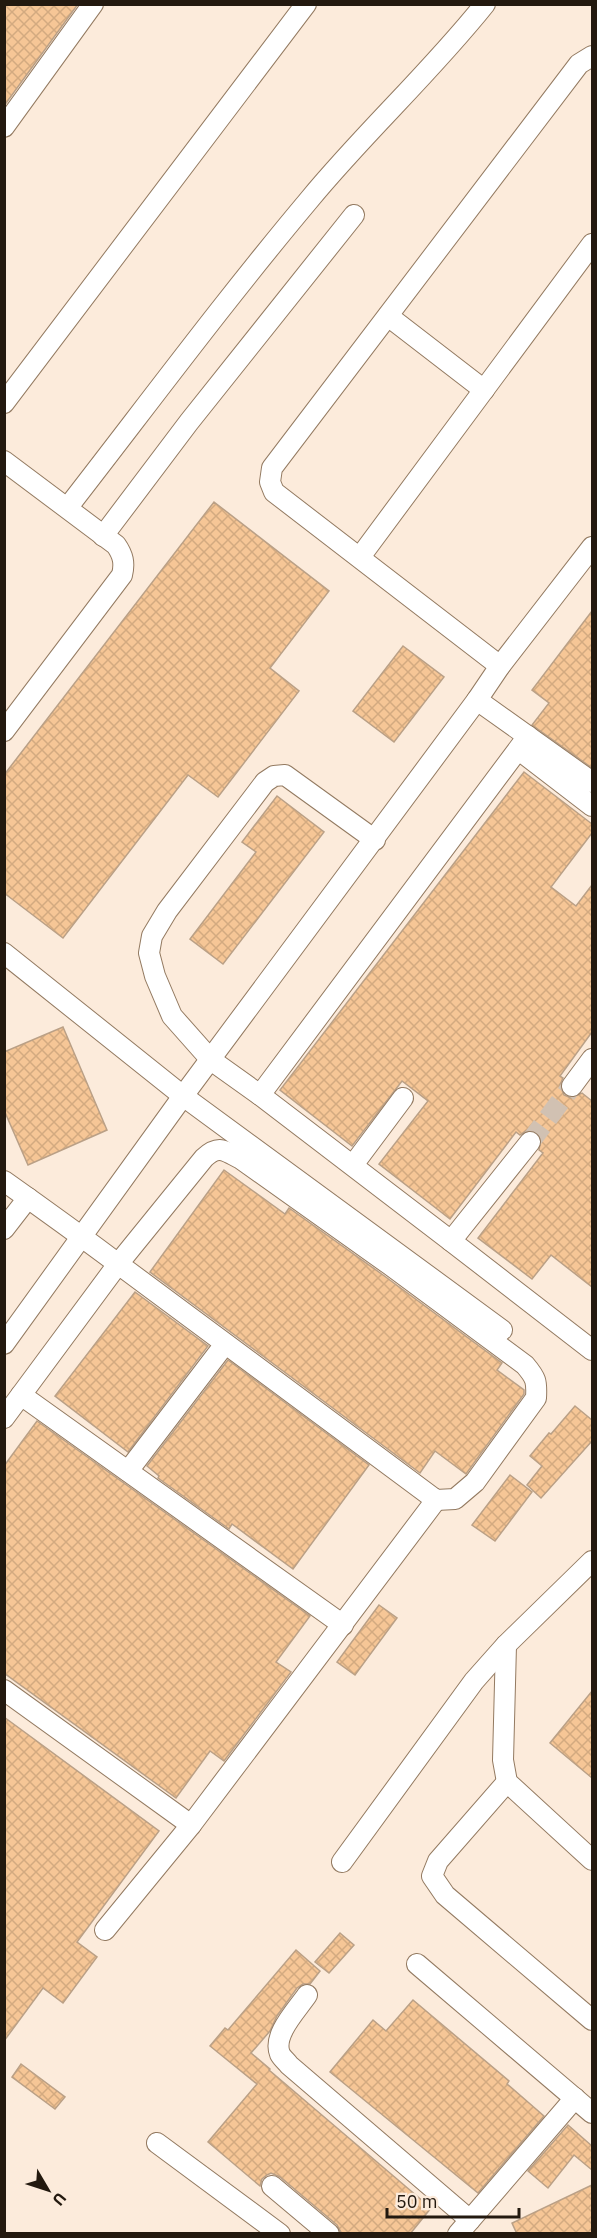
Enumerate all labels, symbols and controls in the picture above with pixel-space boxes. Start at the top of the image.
north arrow [18,2160,78,2220]
scale bar [387,2181,519,2219]
text: U [48,2189,71,2210]
text: 50 m [396,2190,438,2213]

